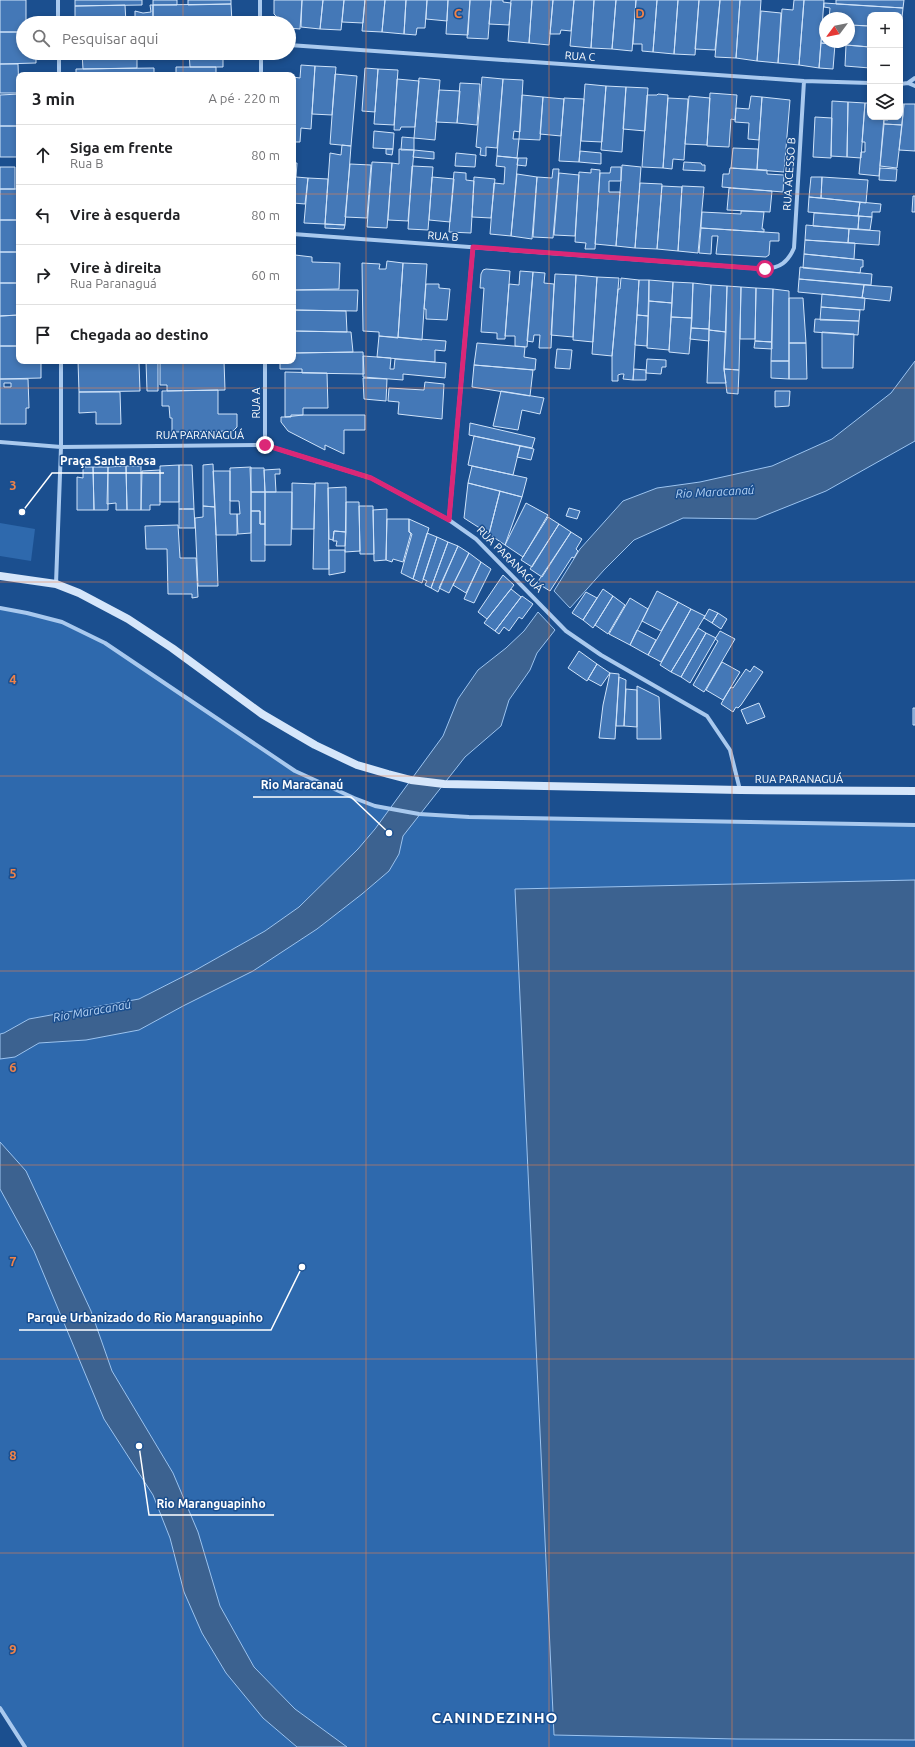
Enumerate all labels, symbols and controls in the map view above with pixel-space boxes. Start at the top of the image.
text: C [454,6,463,20]
text: D [635,6,645,20]
north arrow [819,12,855,48]
map controls [867,12,903,120]
button: + [867,12,903,48]
search box [16,16,296,60]
icon: search [30,27,52,49]
text: Pesquisar aqui [62,30,158,47]
button: − [867,48,903,84]
street label: RUA C [564,49,596,63]
button: layers [867,84,903,120]
text: 3 min [32,89,75,108]
text: A pé · 220 m [208,91,280,105]
street label: RUA ACESSO B [780,137,798,211]
text: Siga em frente [70,139,173,156]
icon: ahead [32,144,54,166]
text: 80 m [251,148,280,162]
text: Rua B [70,156,103,170]
icon: left [32,204,54,226]
text: Vire à esquerda [70,206,180,223]
text: 80 m [251,208,280,222]
street label: RUA B [427,229,459,243]
text: Vire à direita [70,259,162,276]
route start [756,260,774,278]
icon: right [32,264,54,286]
text: 60 m [251,268,280,282]
text: Rua Paranaguá [70,276,157,290]
icon: arrive [32,324,54,346]
text: Chegada ao destino [70,326,209,343]
street label: RUA A [250,387,262,419]
street label: RUA PARANAGUÁ [156,428,245,441]
route end [256,436,274,454]
callout: Praça Santa Rosa [52,449,164,473]
text: Praça Santa Rosa [60,454,156,469]
text: 3 [9,478,17,492]
water label: Rio Maracanaú [675,483,755,500]
street label: RUA PARANAGUÁ [474,523,547,595]
text: 4 [9,672,17,686]
street label: RUA PARANAGUÁ [755,772,844,785]
callout: Rio Maracanaú [253,773,351,797]
text: Rio Maracanaú [261,778,343,791]
text: 5 [9,866,17,880]
water label: Rio Maracanaú [52,997,132,1024]
text: 6 [9,1060,17,1074]
text: 7 [9,1254,17,1268]
callout: Parque Urbanizado do Rio Maranguapinho [19,1306,271,1330]
text: Parque Urbanizado do Rio Maranguapinho [27,1311,263,1324]
text: 8 [9,1448,17,1462]
callout: Rio Maranguapinho [149,1491,274,1515]
text: Rio Maranguapinho [156,1497,266,1510]
text: 9 [9,1642,17,1656]
district label: CANINDEZINHO [432,1709,558,1726]

